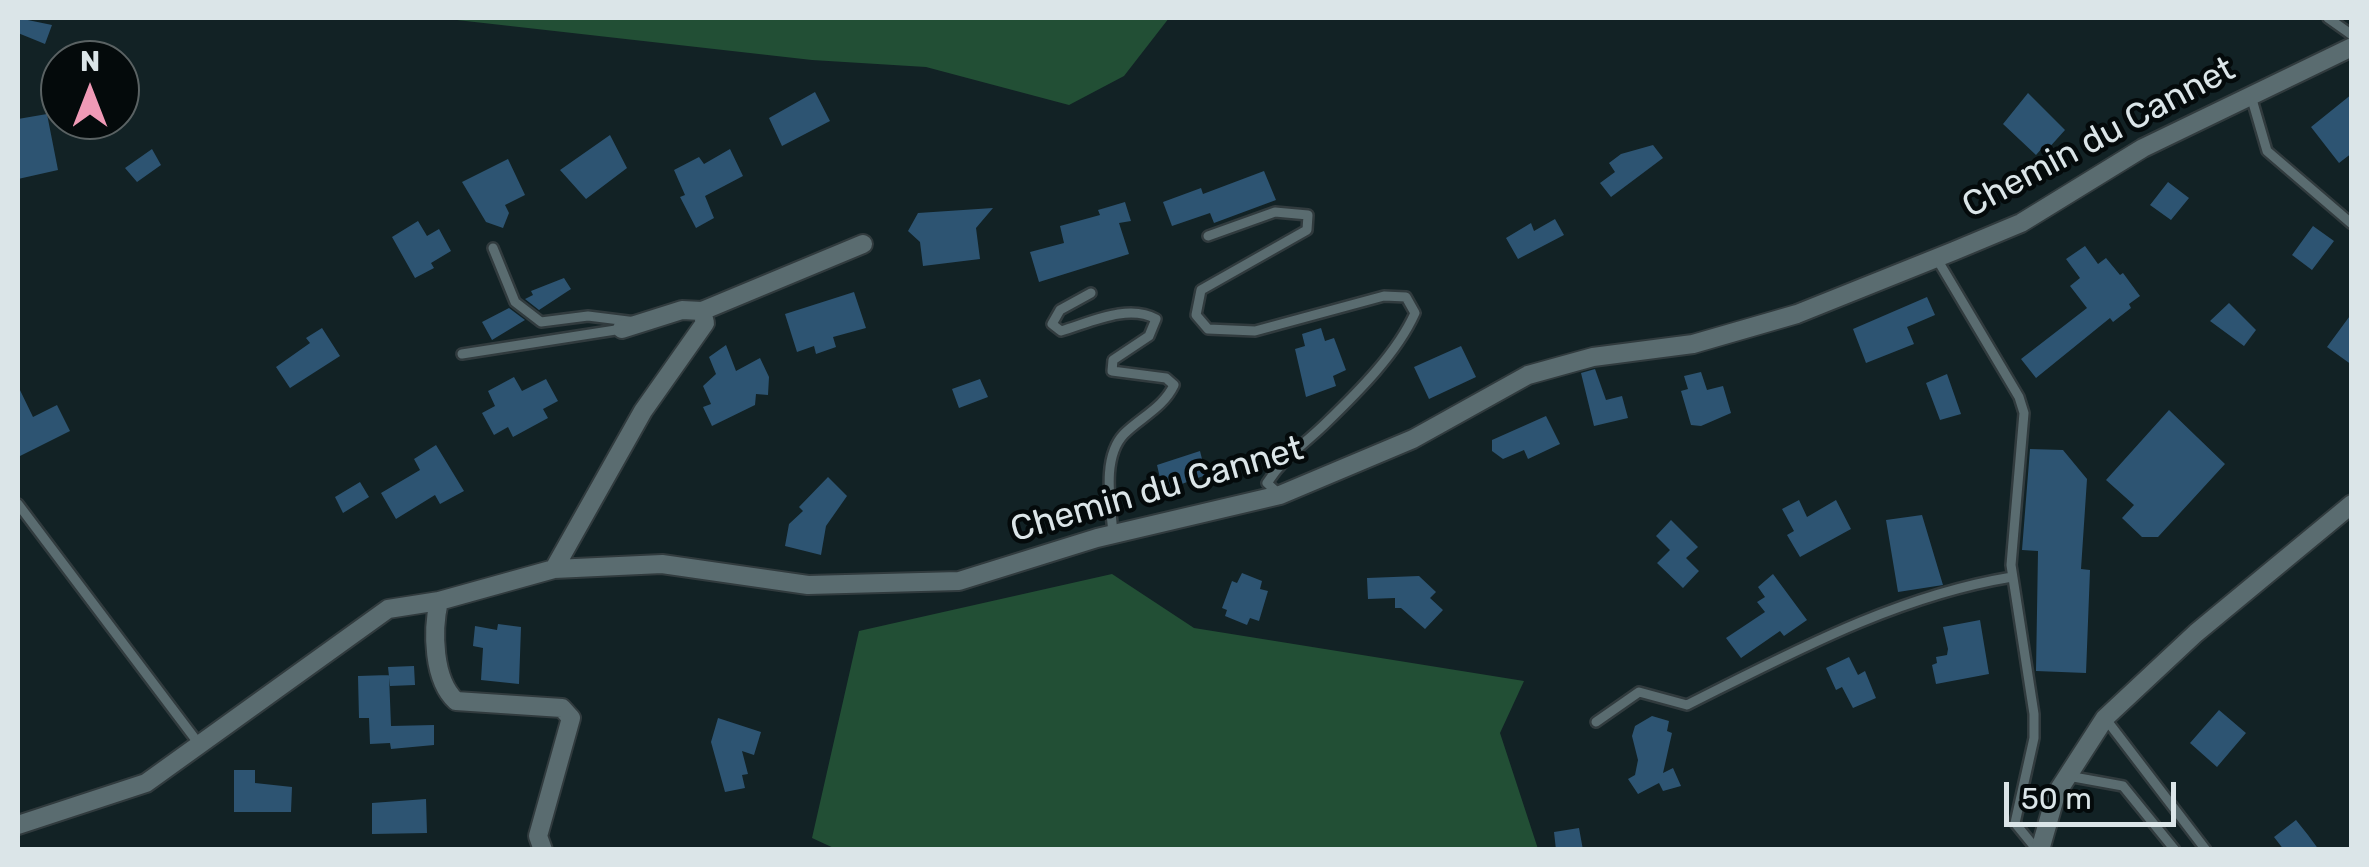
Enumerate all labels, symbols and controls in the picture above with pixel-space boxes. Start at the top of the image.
north arrow [40,40,140,140]
text: N [80,45,100,78]
street label: Chemin du Cannet [1956,49,2242,227]
street label: Chemin du Cannet [1006,428,1308,552]
scale bar [2009,762,2182,824]
text: 50 m [2021,781,2092,817]

